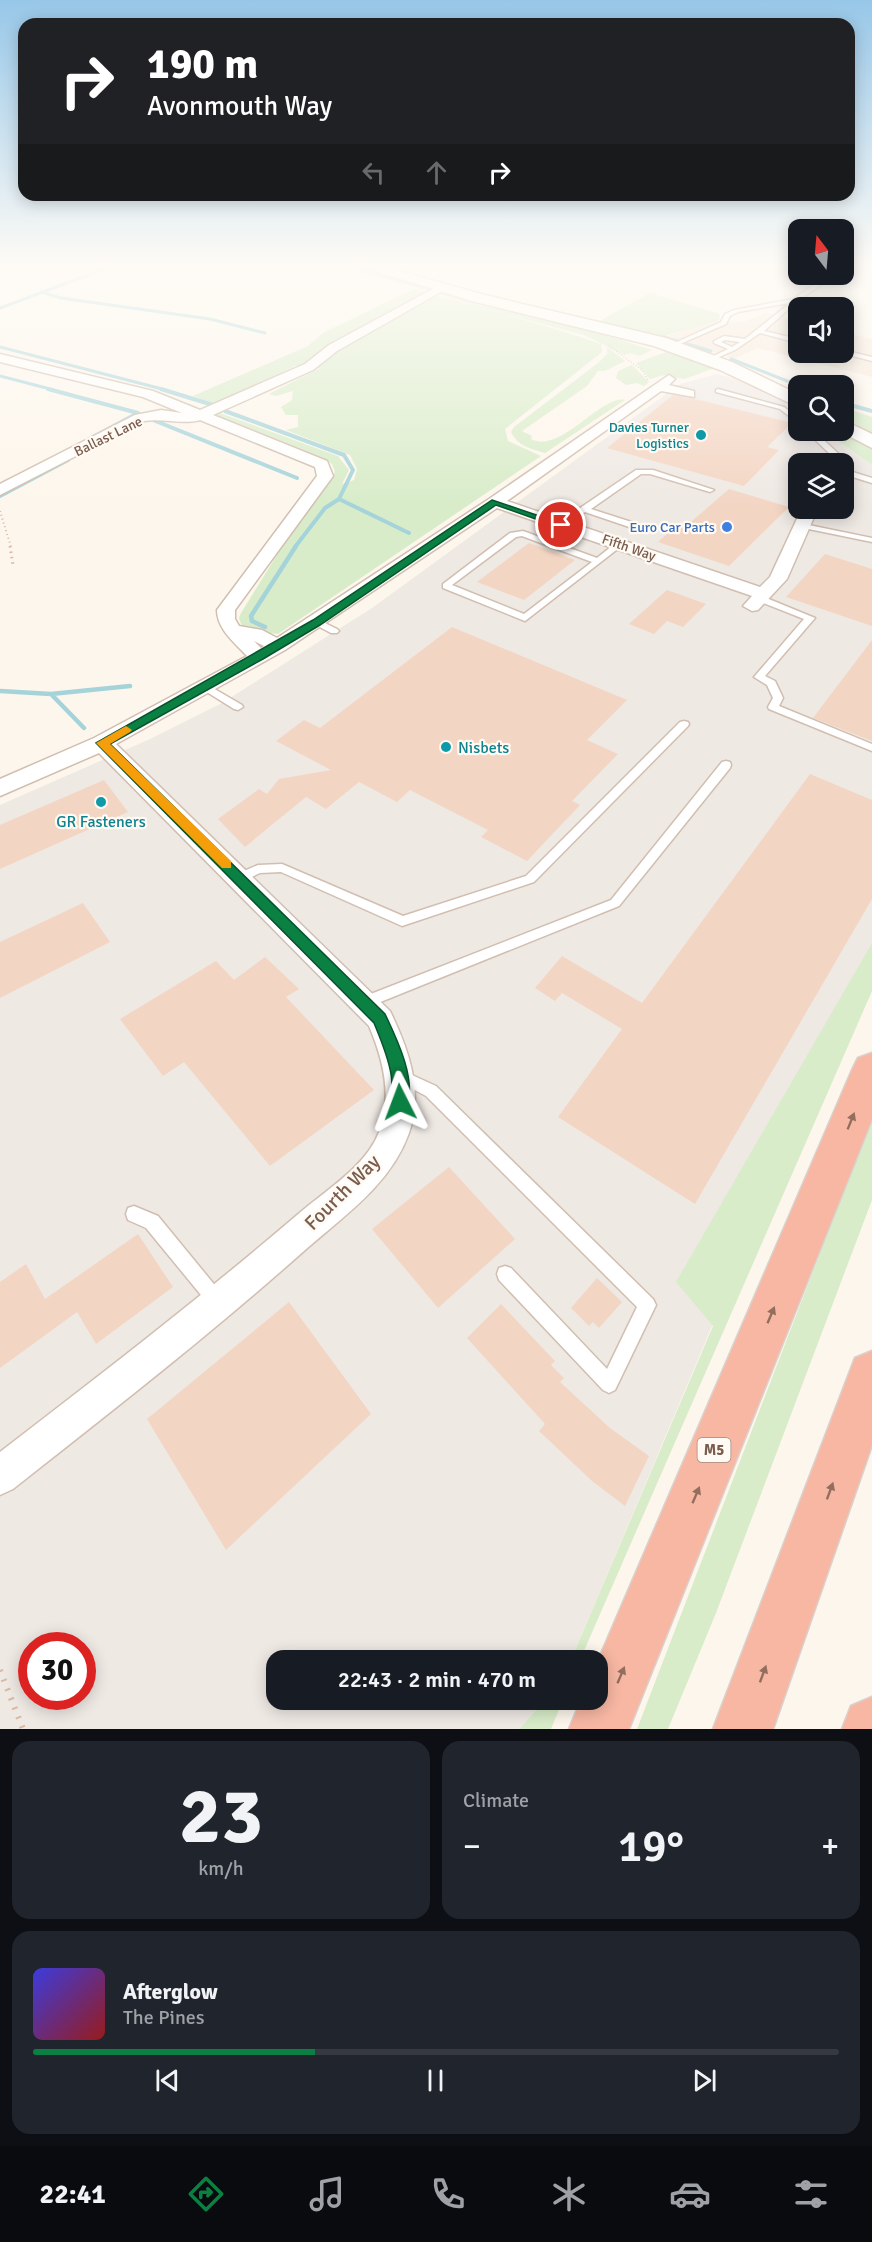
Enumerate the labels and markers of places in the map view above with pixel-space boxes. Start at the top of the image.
place label: Davies Turner Logistics [609,419,690,452]
marker: Davies Turner Logistics [694,428,708,442]
pin [535,499,586,550]
place label: Euro Car Parts [629,519,715,536]
marker: Euro Car Parts [720,520,734,534]
place label: Nisbets [458,738,509,758]
marker: Nisbets [439,740,453,754]
marker: GR Fasteners [94,795,108,809]
place label: GR Fasteners [56,812,146,832]

